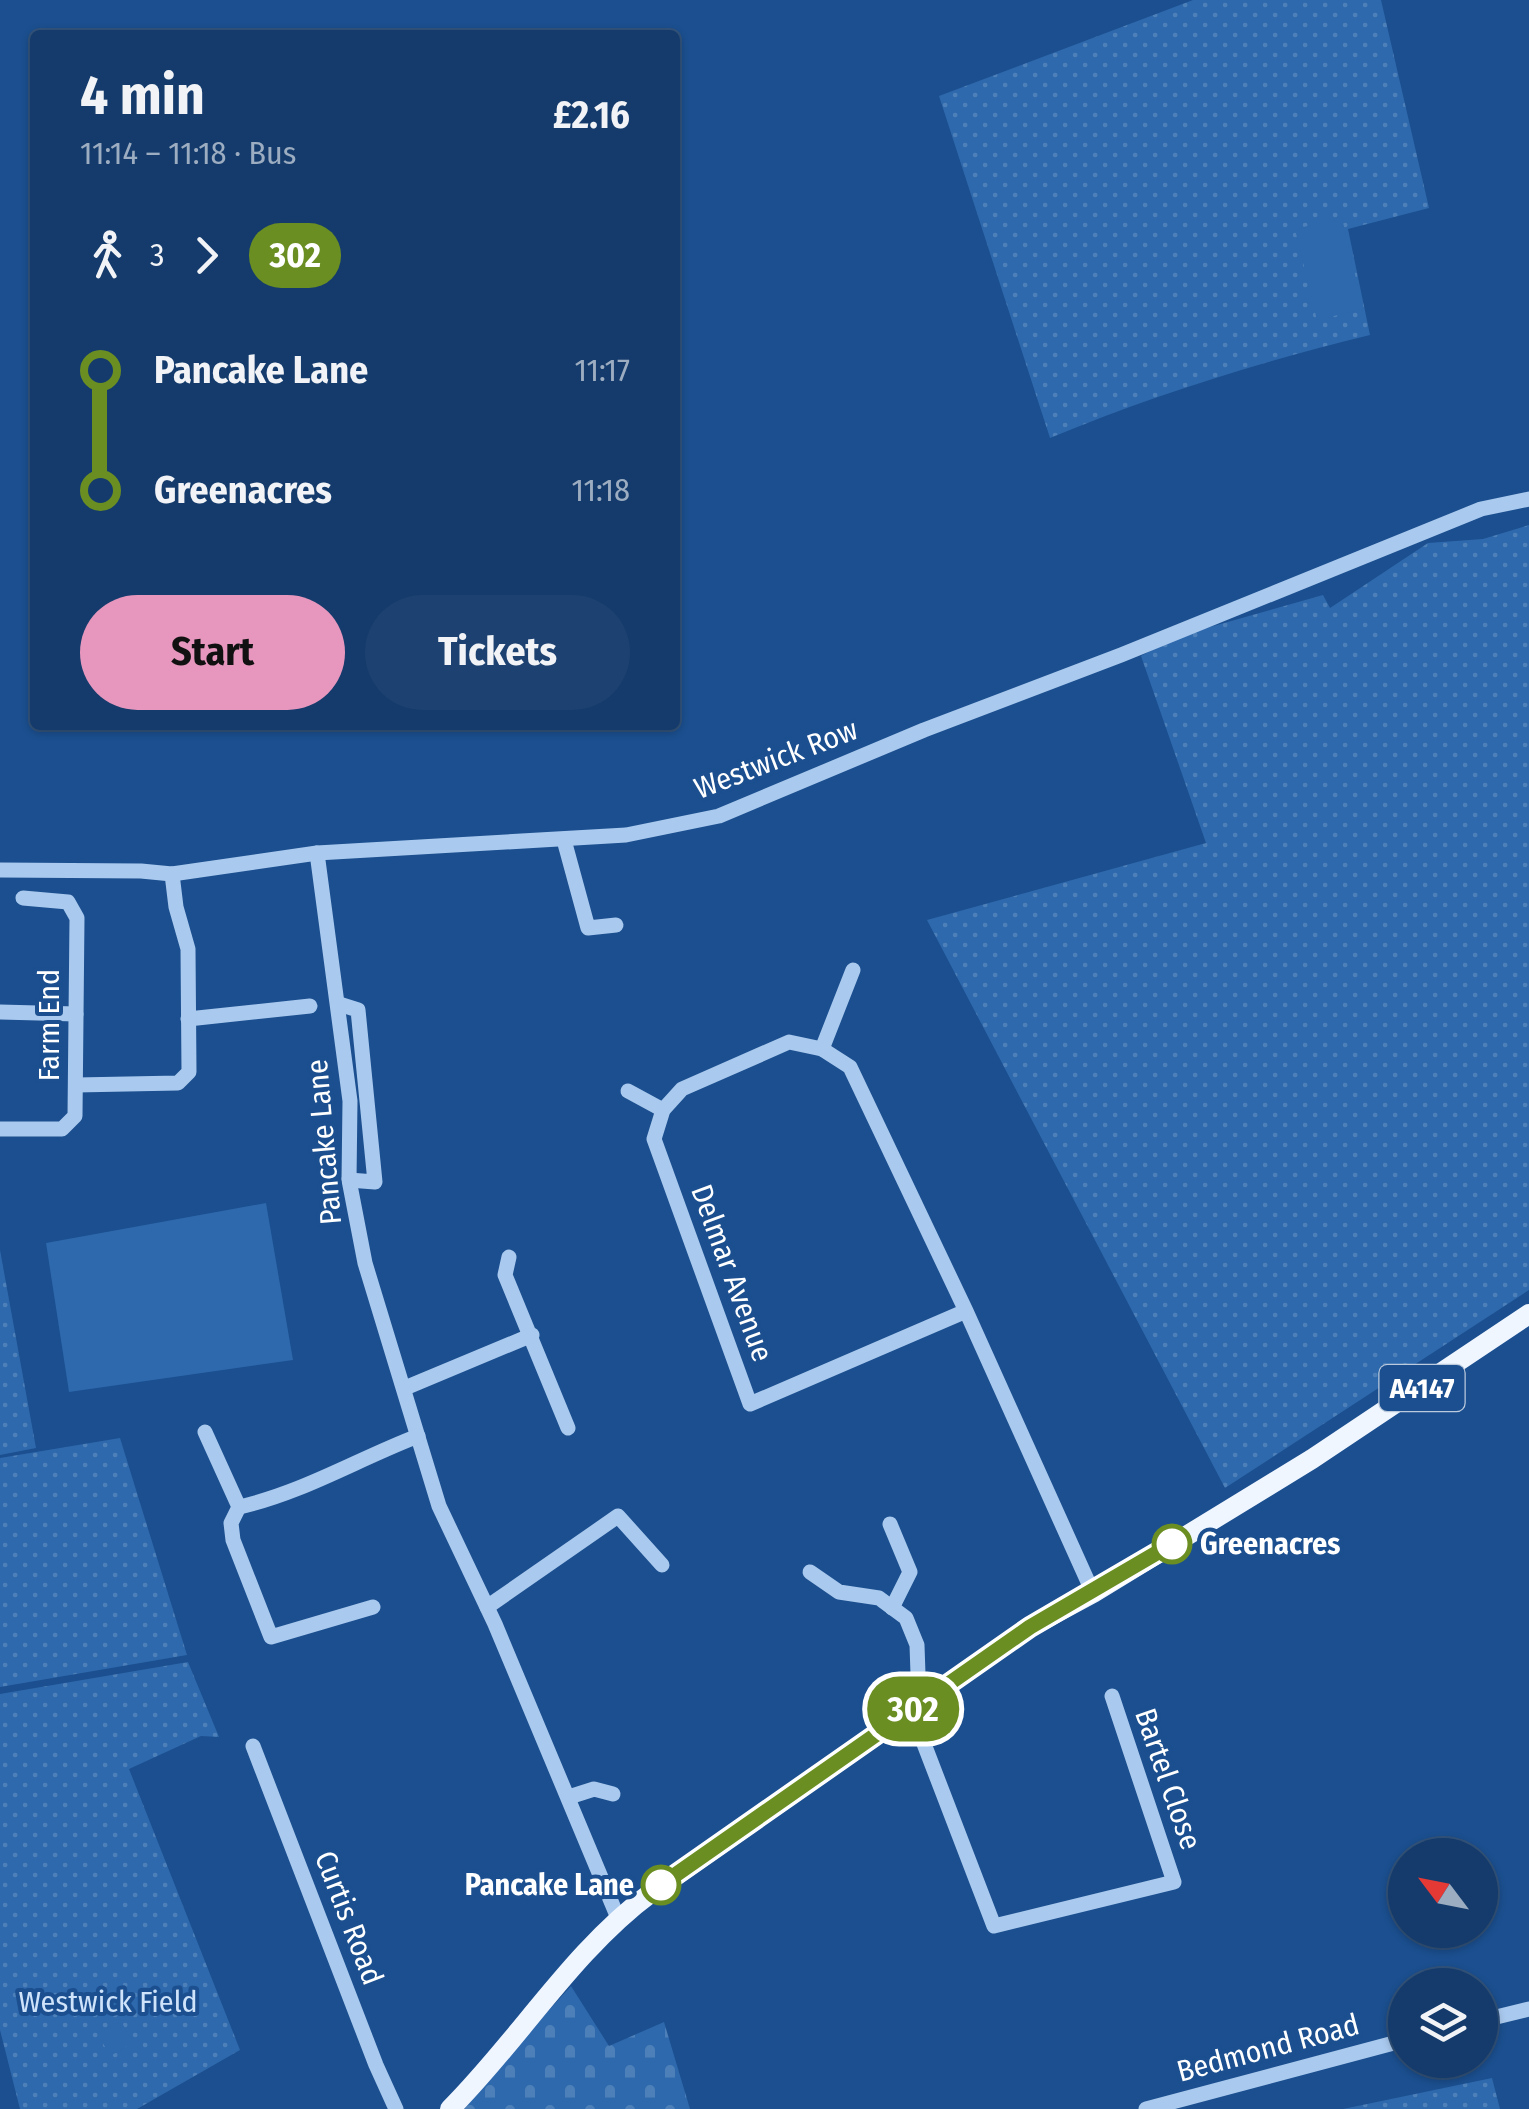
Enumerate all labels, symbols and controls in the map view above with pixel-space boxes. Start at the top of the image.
text: 4 min [80,63,205,129]
text: £2.16 [553,92,630,138]
text: 11:14 – 11:18 · Bus [80,134,296,172]
icon: walk [80,228,135,283]
icon: forward [179,228,234,283]
text: 302 [269,234,321,276]
text: 3 [150,236,164,274]
text: Pancake Lane [154,347,368,393]
text: 11:17 [575,351,630,389]
text: Greenacres [154,467,332,513]
text: 11:18 [572,471,630,509]
button: Start [80,595,345,710]
button: Tickets [365,595,630,710]
street label: Westwick Row [689,711,863,807]
street label: Farm End [31,969,67,1081]
street label: Pancake Lane [299,1058,349,1226]
street label: Delmar Avenue [683,1180,781,1366]
road number: A4147 [1380,1365,1464,1411]
marker: Greenacres [1153,1525,1191,1563]
place label: Greenacres [1200,1526,1340,1562]
line badge: 302 [856,1676,970,1742]
text: 302 [887,1688,939,1730]
street label: Bartel Close [1127,1704,1209,1854]
north arrow [1388,1838,1498,1948]
map controls [1388,1838,1498,2078]
street label: Curtis Road [307,1846,391,1990]
marker: Pancake Lane [642,1866,680,1904]
place label: Pancake Lane [465,1867,634,1903]
button: layers [1388,1968,1498,2078]
park label: Westwick Field [18,1984,198,2020]
street label: Bedmond Road [1173,2006,1363,2090]

